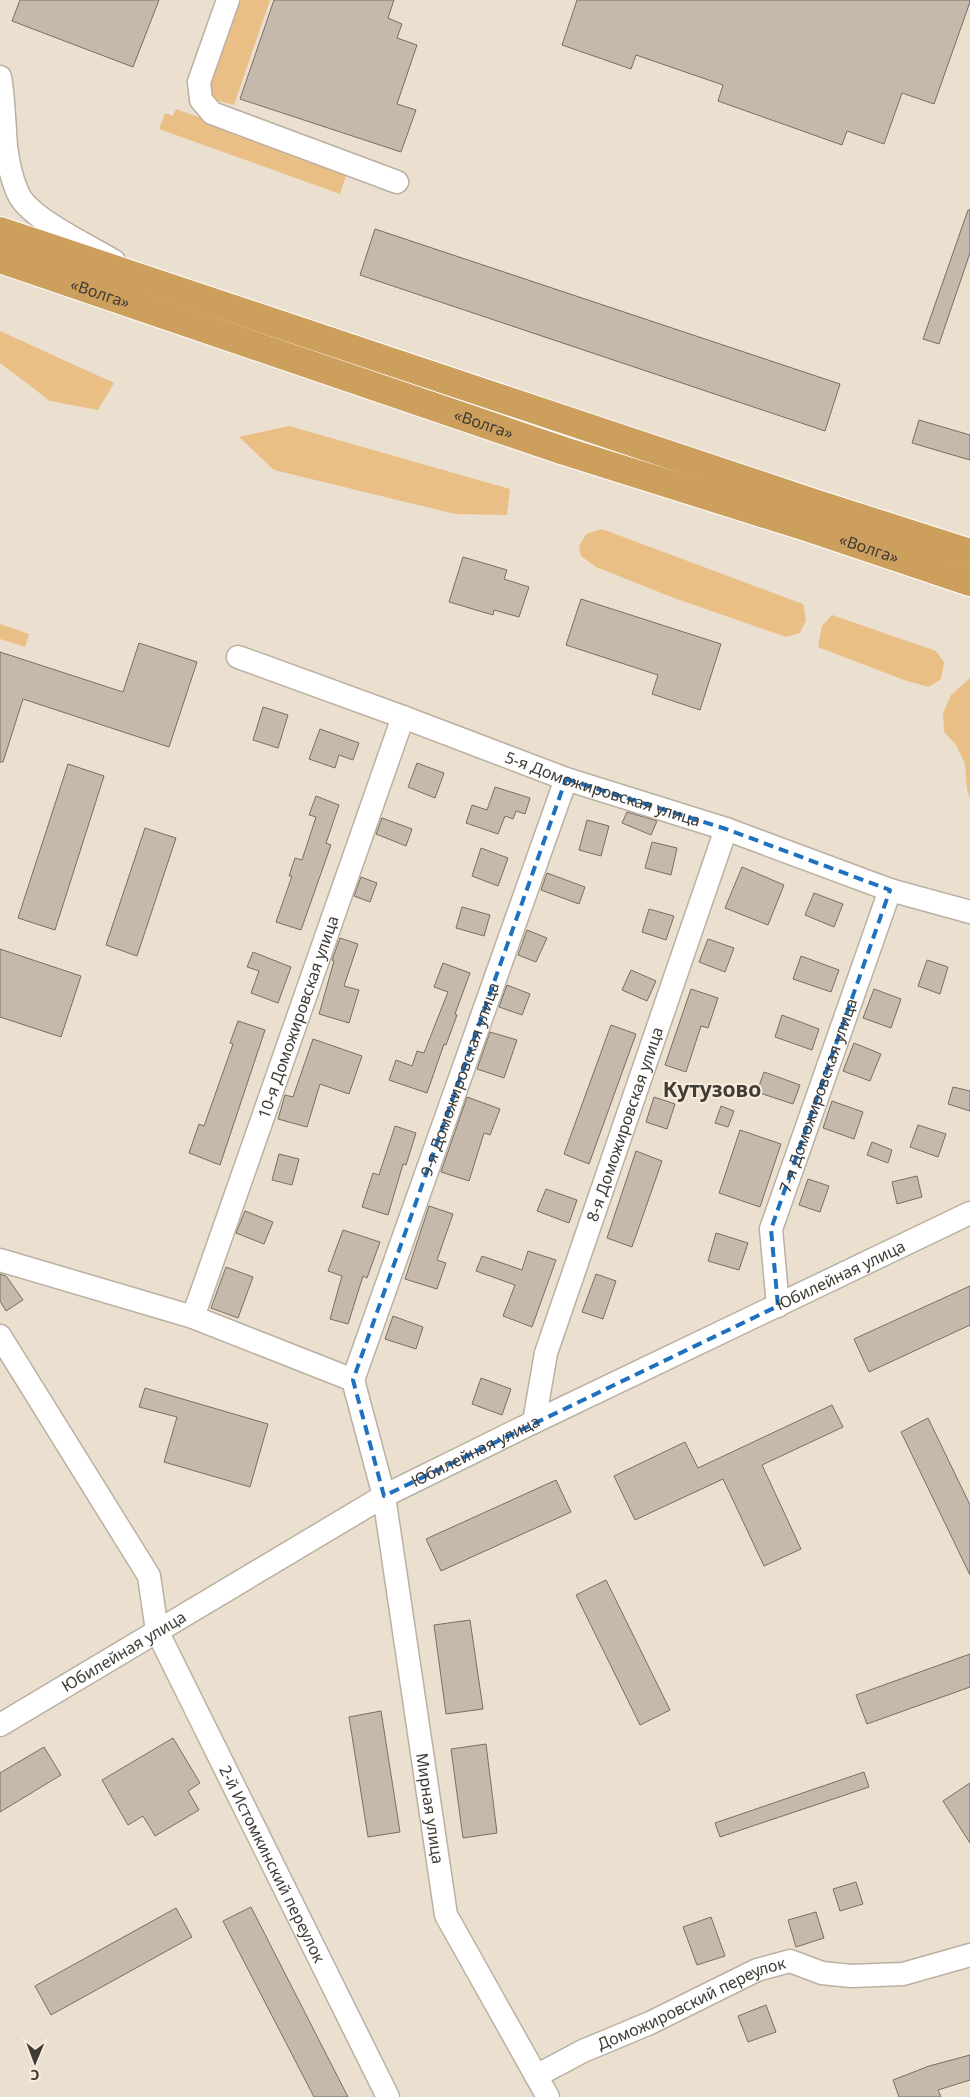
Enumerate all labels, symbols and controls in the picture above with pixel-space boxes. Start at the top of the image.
street label: «Волга» [68,273,133,313]
street label: «Волга» [451,403,516,444]
street label: «Волга» [836,528,902,568]
street label: 5-я Доможировская улица [502,746,703,831]
street label: 10-я Доможировская улица [252,912,344,1121]
street label: 9-я Доможировская улица [415,979,504,1179]
street label: 7-я Доможировская улица [774,995,862,1195]
street label: 8-я Доможировская улица [581,1024,668,1224]
district label: Кутузово [663,1075,761,1103]
street label: Юбилейная улица [772,1235,909,1316]
street label: Юбилейная улица [407,1410,543,1492]
street label: Юбилейная улица [57,1606,190,1697]
street label: Мирная улица [411,1751,449,1865]
street label: 2-й Истомкинский переулок [214,1762,331,1967]
street label: Доможировский переулок [594,1952,789,2055]
north arrow [10,2037,60,2087]
text: С [30,2066,39,2085]

